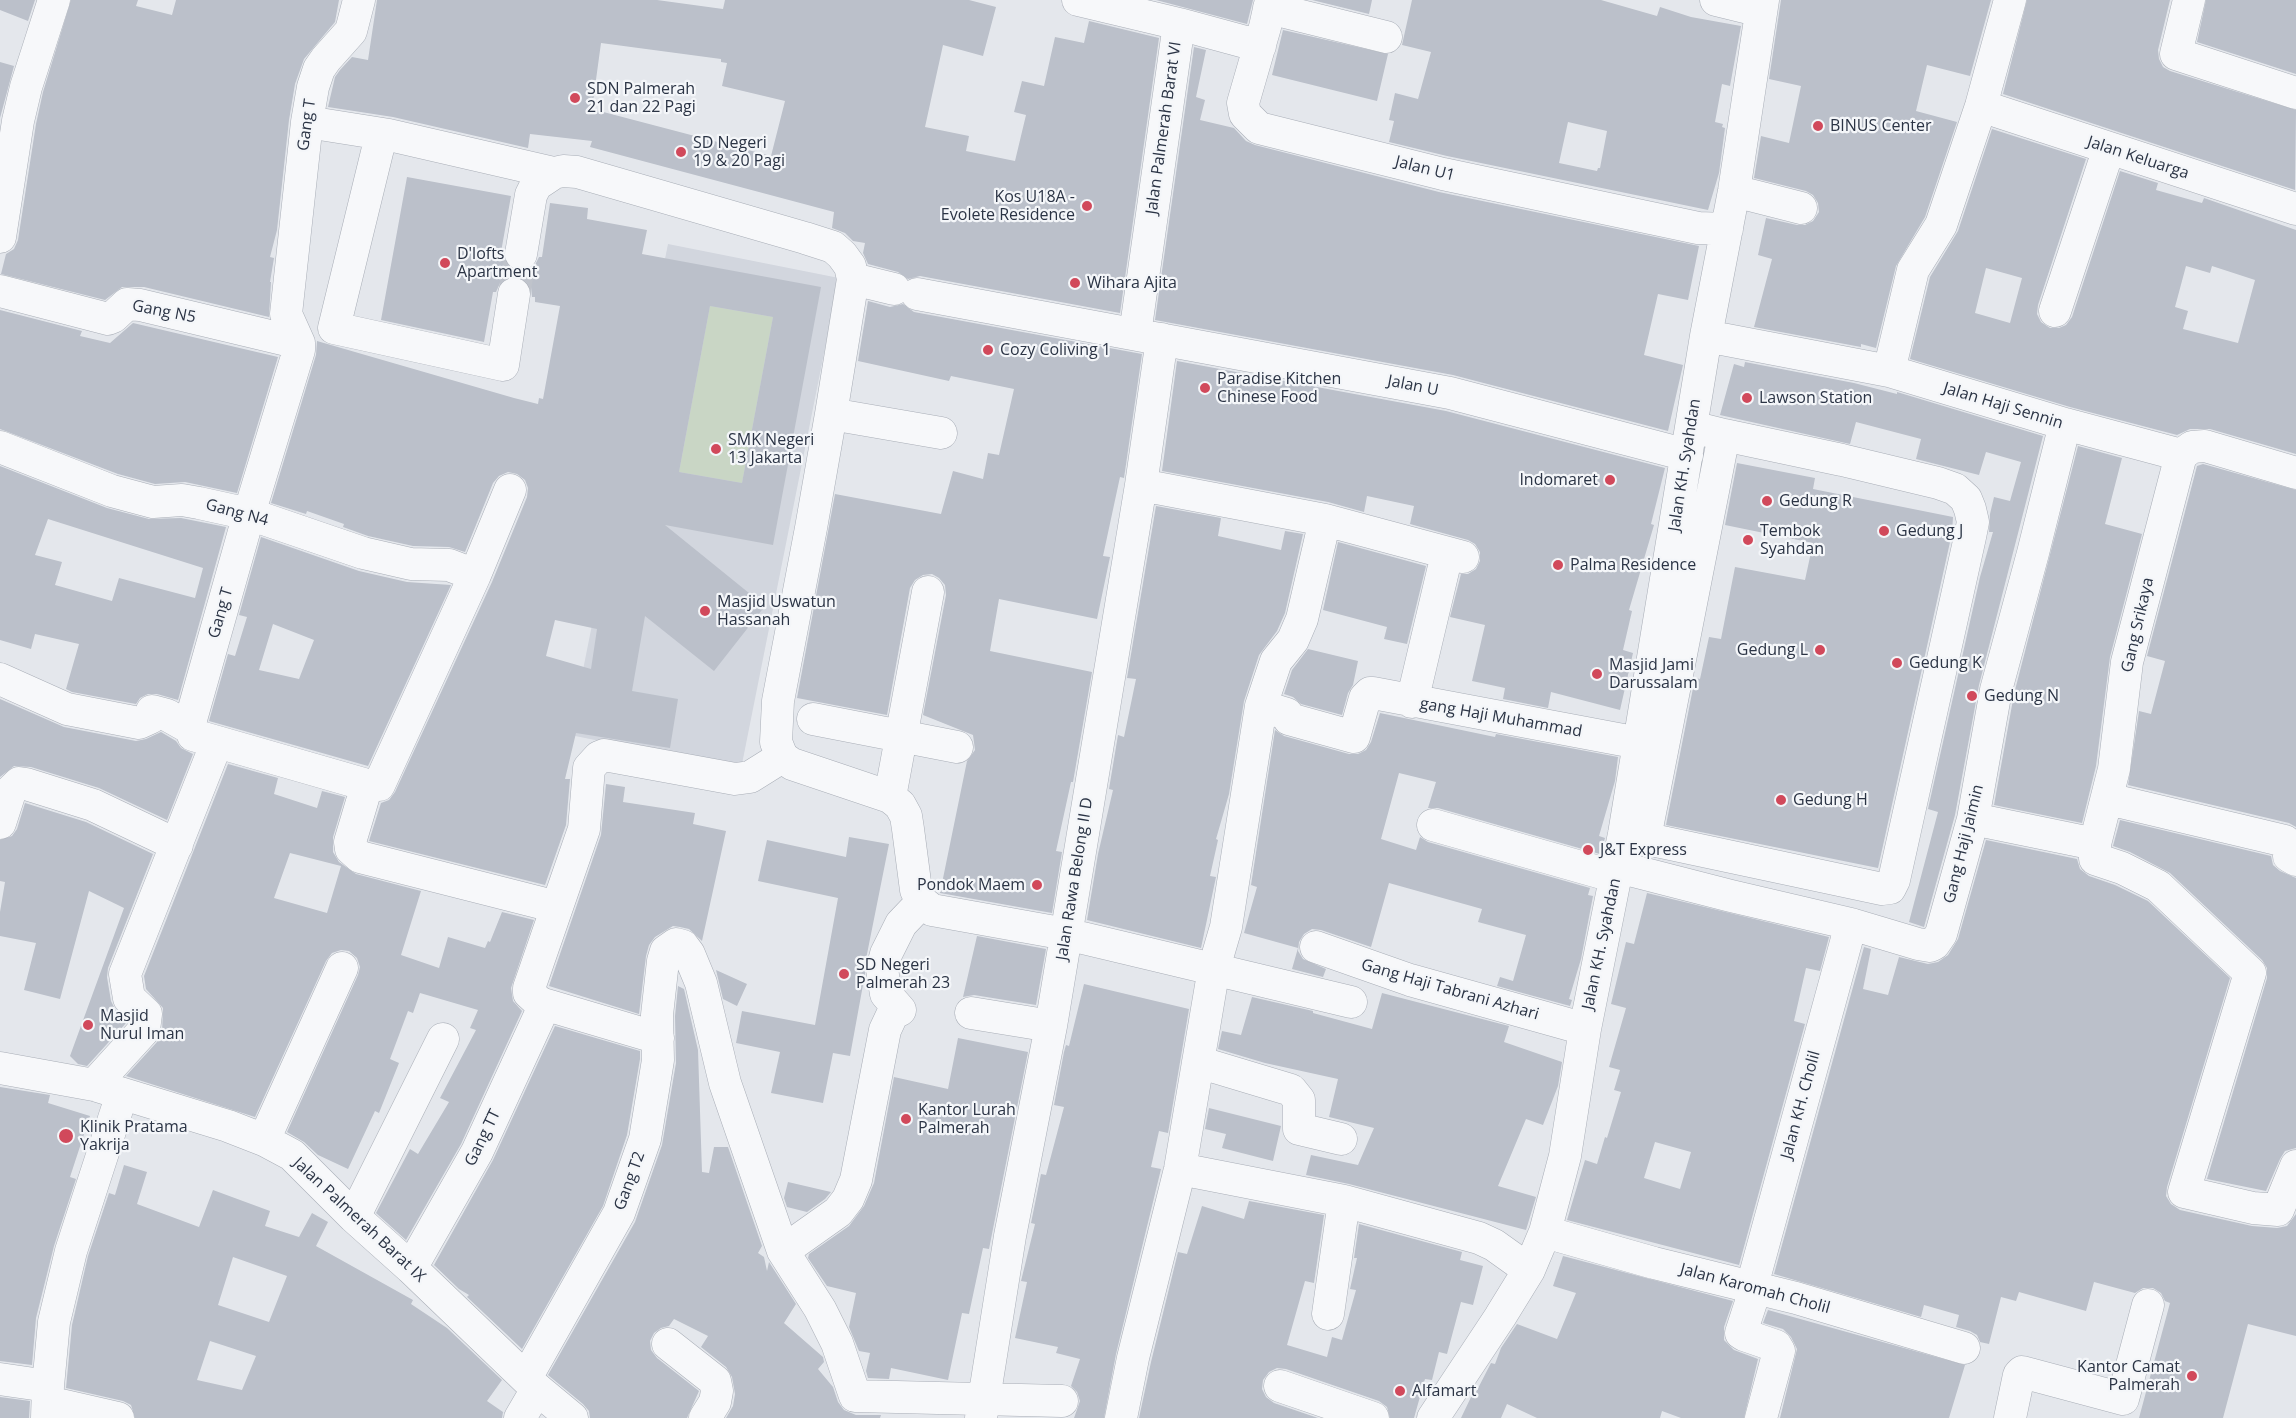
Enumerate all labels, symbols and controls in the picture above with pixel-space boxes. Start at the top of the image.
street label: Jalan Palmerah Barat VI [1142,40,1186,216]
place label: SDN Palmerah 21 dan 22 Pagi [587,79,696,117]
marker: SDN Palmerah 21 dan 22 Pagi [568,91,582,105]
street label: Gang T [294,98,320,152]
place label: BINUS Center [1830,116,1932,136]
marker: BINUS Center [1811,119,1825,133]
place label: SD Negeri 19 & 20 Pagi [693,133,785,171]
street label: Jalan Keluarga [2085,133,2191,183]
marker: SD Negeri 19 & 20 Pagi [674,145,688,159]
street label: Jalan U1 [1393,152,1457,186]
place label: Kos U18A - Evolete Residence [941,187,1075,225]
marker: Kos U18A - Evolete Residence [1080,199,1094,213]
place label: D'lofts Apartment [457,244,537,282]
marker: D'lofts Apartment [438,256,452,270]
place label: Wihara Ajita [1087,273,1177,293]
marker: Wihara Ajita [1068,276,1082,290]
street label: Gang N5 [131,296,197,328]
place label: Cozy Coliving 1 [1000,340,1111,360]
marker: Cozy Coliving 1 [981,343,995,357]
place label: Paradise Kitchen Chinese Food [1217,369,1341,407]
street label: Jalan U [1386,372,1440,400]
street label: Jalan Haji Sennin [1941,379,2065,433]
marker: Paradise Kitchen Chinese Food [1198,381,1212,395]
place label: Lawson Station [1759,388,1872,408]
marker: Lawson Station [1740,391,1754,405]
street label: Jalan KH. Syahdan [1665,397,1705,533]
place label: SMK Negeri 13 Jakarta [728,430,814,468]
marker: SMK Negeri 13 Jakarta [709,442,723,456]
place label: Indomaret [1519,470,1598,490]
marker: Indomaret [1603,473,1617,487]
place label: Gedung R [1779,491,1852,511]
marker: Gedung R [1760,494,1774,508]
street label: Gang N4 [203,495,271,531]
place label: Tembok Syahdan [1760,521,1824,559]
place label: Gedung J [1896,521,1963,541]
marker: Gedung J [1877,524,1891,538]
marker: Tembok Syahdan [1741,533,1755,547]
place label: Palma Residence [1570,555,1696,575]
marker: Palma Residence [1551,558,1565,572]
street label: Gang Srikaya [2118,576,2158,674]
street label: Gang T [205,585,237,641]
place label: Masjid Uswatun Hassanah [717,592,836,630]
marker: Masjid Uswatun Hassanah [698,604,712,618]
place label: Gedung L [1737,640,1808,660]
marker: Gedung L [1813,643,1827,657]
place label: Gedung K [1909,653,1982,673]
place label: Masjid Jami Darussalam [1609,655,1698,693]
marker: Gedung K [1890,656,1904,670]
marker: Masjid Jami Darussalam [1590,667,1604,681]
place label: Gedung N [1984,686,2059,706]
marker: Gedung N [1965,689,1979,703]
street label: gang Haji Muhammad [1418,694,1584,742]
street label: Gang Haji Jaimin [1940,782,1988,906]
place label: Gedung H [1793,790,1868,810]
marker: Gedung H [1774,793,1788,807]
street label: Jalan Rawa Belong II D [1053,796,1097,962]
place label: J&T Express [1600,840,1687,860]
marker: J&T Express [1581,843,1595,857]
place label: Pondok Maem [917,875,1025,895]
street label: Jalan KH. Syahdan [1579,876,1625,1012]
marker: Pondok Maem [1030,878,1044,892]
place label: SD Negeri Palmerah 23 [856,955,950,993]
street label: Gang Haji Tabrani Azhari [1359,955,1541,1025]
marker: SD Negeri Palmerah 23 [837,967,851,981]
place label: Masjid Nurul Iman [100,1006,184,1044]
marker: Masjid Nurul Iman [81,1018,95,1032]
street label: Jalan KH. Cholil [1777,1049,1825,1161]
place label: Kantor Lurah Palmerah [918,1100,1016,1138]
street label: Gang TT [461,1106,505,1170]
marker: Kantor Lurah Palmerah [899,1112,913,1126]
place label: Klinik Pratama Yakrija [80,1117,188,1155]
marker: Klinik Pratama Yakrija [57,1127,75,1145]
street label: Gang T2 [611,1149,649,1213]
street label: Jalan Palmerah Barat IX [289,1154,429,1286]
street label: Jalan Karomah Cholil [1678,1260,1832,1318]
place label: Kantor Camat Palmerah [2077,1357,2180,1395]
marker: Kantor Camat Palmerah [2185,1369,2199,1383]
place label: Alfamart [1412,1381,1476,1401]
marker: Alfamart [1393,1384,1407,1398]

